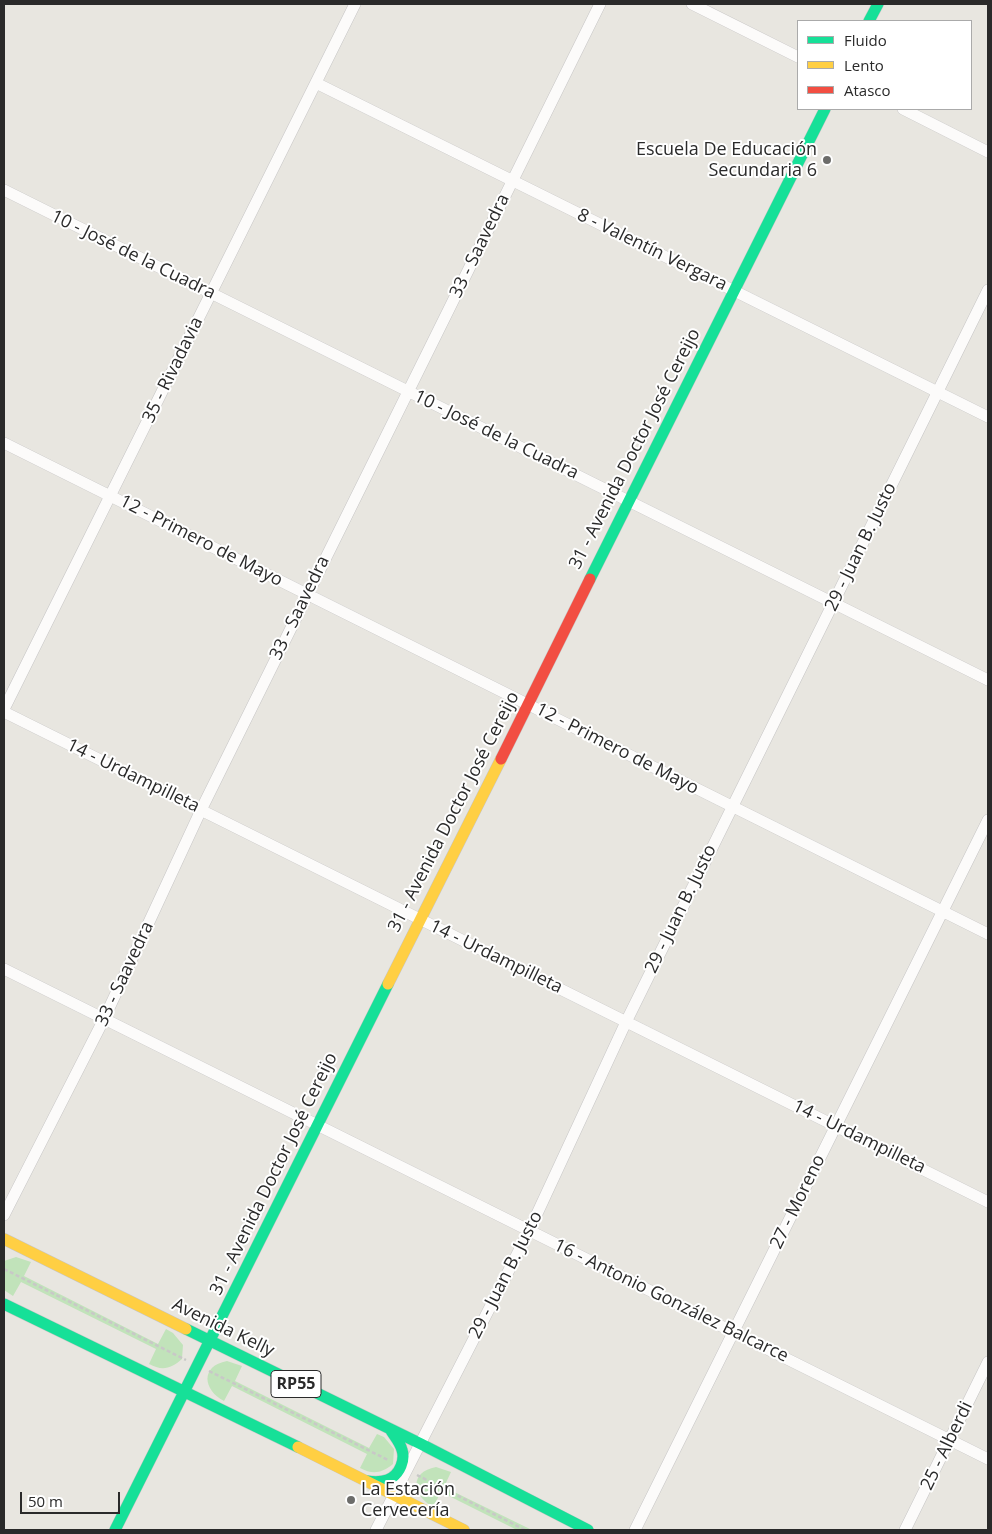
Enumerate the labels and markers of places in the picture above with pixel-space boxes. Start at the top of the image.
place label: Escuela De Educación Secundaria 6 [636,139,817,182]
marker: Escuela De Educación Secundaria 6 [821,154,833,166]
place label: La Estación Cervecería [361,1479,455,1522]
marker: La Estación Cervecería [345,1494,357,1506]

